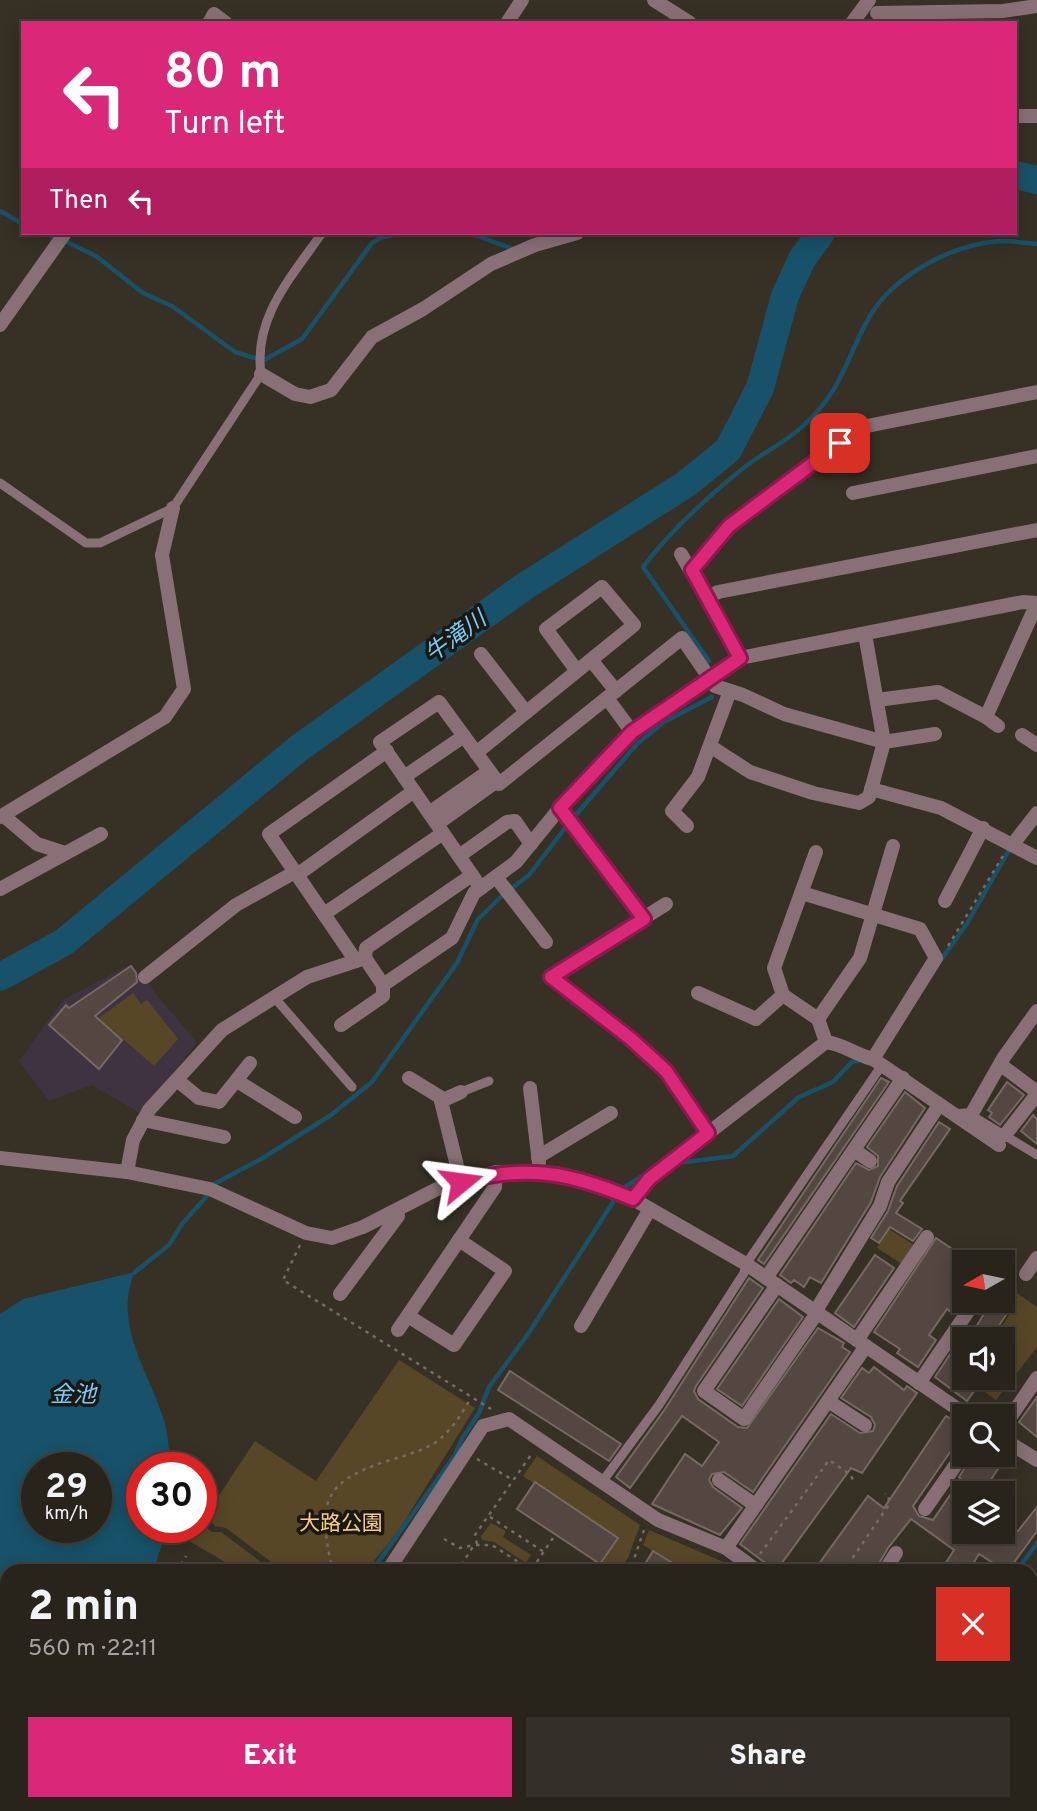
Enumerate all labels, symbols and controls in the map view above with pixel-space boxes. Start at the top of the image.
text: 80 m [164,44,281,106]
icon: left [49,49,140,140]
text: Turn left [164,105,285,145]
icon: left [122,182,160,220]
text: Then [49,185,108,218]
pin [810,413,870,473]
icon: arrive [821,424,859,462]
water label: 牛滝川 [420,604,495,670]
position arrow [424,1145,498,1219]
north arrow [952,1250,1015,1312]
map controls [952,1250,1015,1544]
button: sound [952,1327,1015,1390]
water label: 金池 [50,1382,98,1411]
button: search [952,1404,1015,1467]
speed limit sign: 30 [126,1452,217,1543]
text: 29 [45,1466,88,1510]
button: layers [952,1481,1015,1544]
text: km/h [45,1503,88,1526]
park label: 大路公園 [299,1511,383,1538]
text: 2 min [28,1582,139,1635]
button: close [936,1587,1010,1661]
text: 560 m · 22:11 [28,1635,157,1664]
button: Exit [28,1717,512,1797]
button: Share [526,1717,1010,1797]

